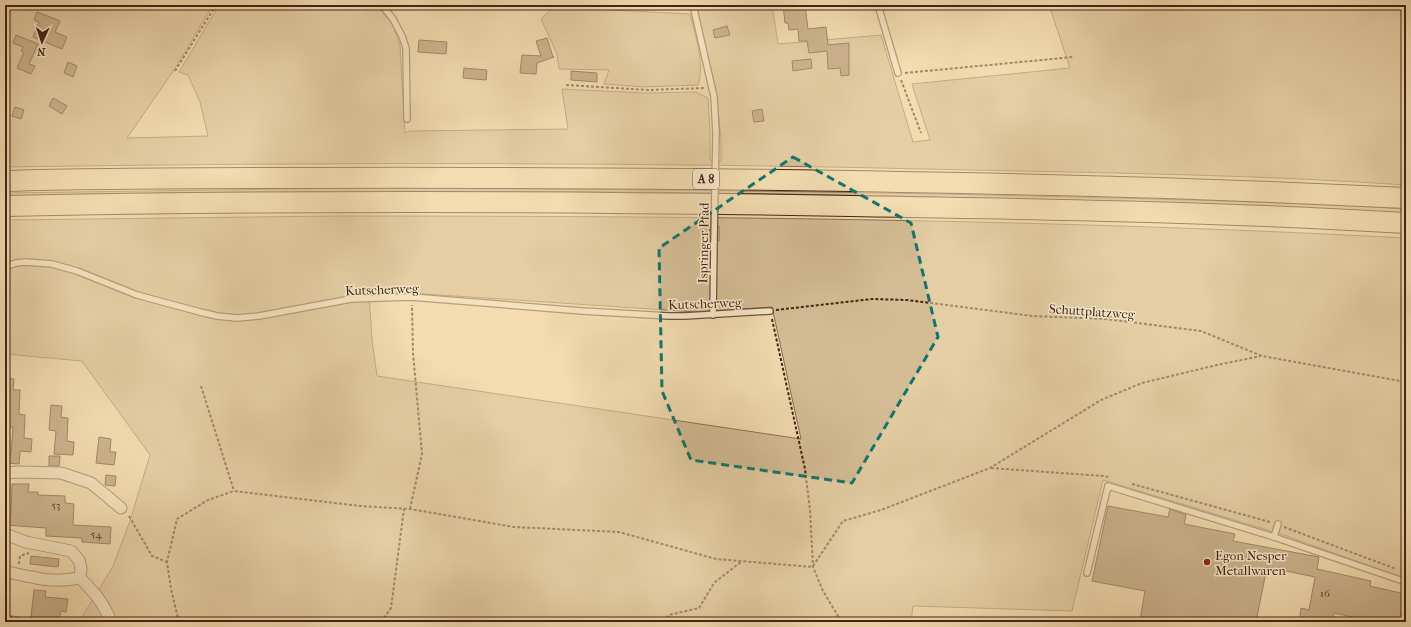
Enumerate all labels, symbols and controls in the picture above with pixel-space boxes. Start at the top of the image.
north arrow [22,22,62,62]
text: N [36,45,46,58]
road number: A 8 [693,169,719,189]
street label: Ispringer Pfad [695,202,712,283]
street label: Kutscherweg [345,281,420,298]
street label: Kutscherweg [668,295,743,312]
street label: Schuttplatzweg [1049,301,1136,322]
house number: 53 [51,499,61,512]
house number: 54 [90,528,102,541]
place label: Egon Nesper Metallwaren [1215,548,1287,578]
marker: Egon Nesper Metallwaren [1202,557,1212,567]
house number: 16 [1320,587,1330,600]

